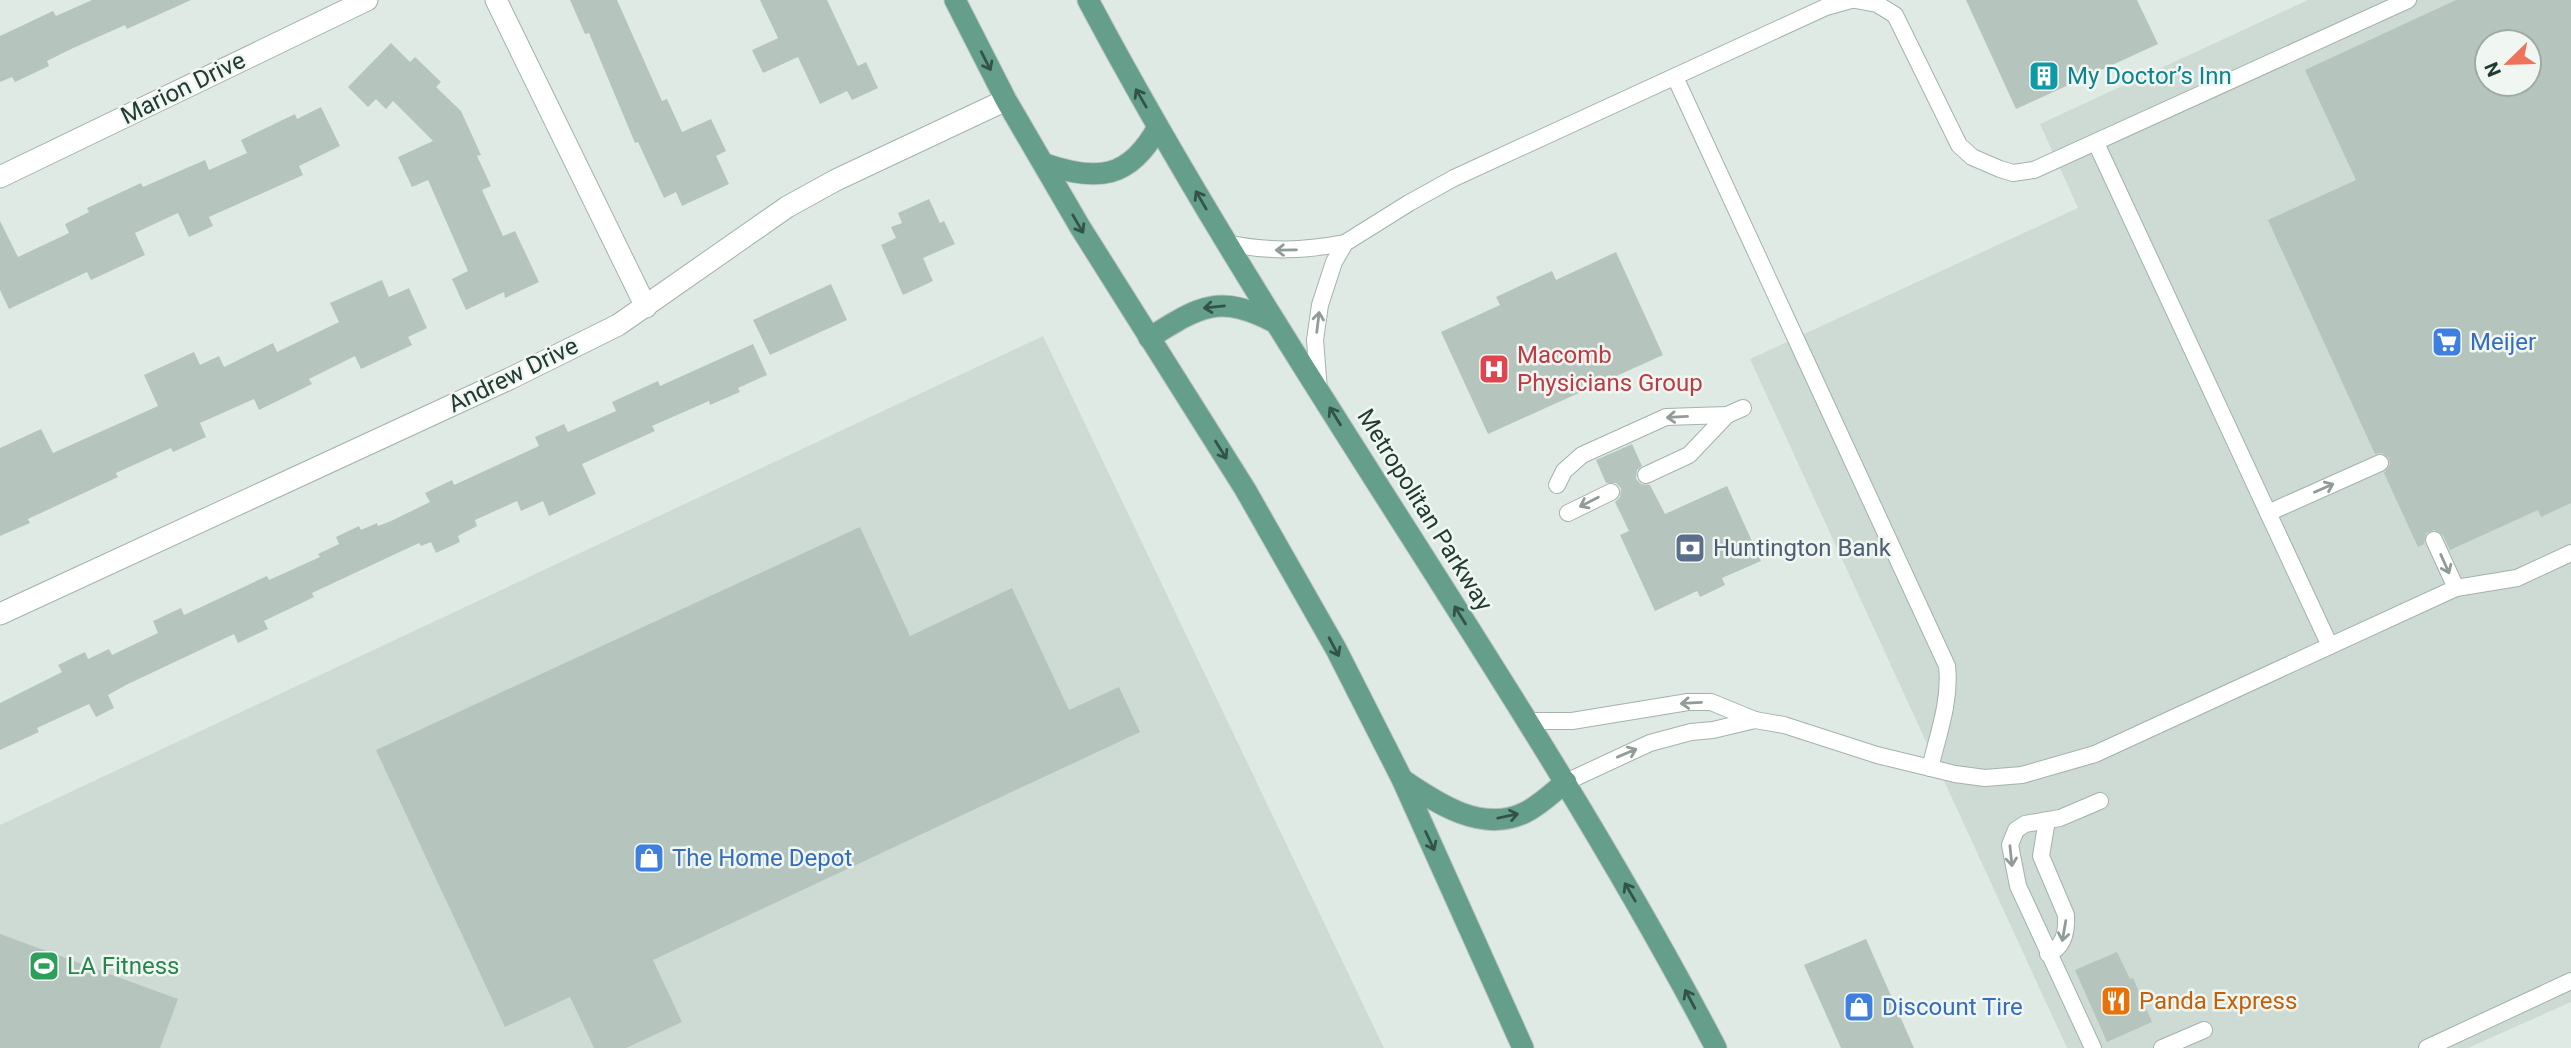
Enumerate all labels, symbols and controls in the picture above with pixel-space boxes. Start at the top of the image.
north arrow [2473,28,2543,98]
street label: Marion Drive [116,46,250,130]
one-way arrow [980,50,993,71]
building icon: My Doctor’s Inn [2027,59,2061,93]
text: N [2480,59,2506,80]
place label: My Doctor’s Inn [2067,62,2232,90]
one-way arrow [1134,88,1148,108]
one-way arrow [1193,191,1207,211]
one-way arrow [1072,213,1086,233]
one-way arrow [1274,243,1297,257]
one-way arrow [1203,301,1226,314]
one-way arrow [1311,311,1324,334]
supermarket icon: Meijer [2430,325,2464,359]
place label: Meijer [2470,328,2536,356]
street label: Andrew Drive [443,332,583,418]
place label: Macomb Physicians Group [1517,341,1703,397]
hospital icon: Macomb Physicians Group [1477,352,1511,386]
street label: Metropolitan Parkway [1351,404,1499,617]
one-way arrow [1328,407,1342,427]
one-way arrow [1666,410,1689,423]
one-way arrow [1214,439,1228,459]
one-way arrow [2313,481,2334,494]
one-way arrow [1579,496,1600,510]
bank icon: Huntington Bank [1673,531,1707,565]
place label: Huntington Bank [1713,534,1892,562]
one-way arrow [2439,553,2452,574]
one-way arrow [1453,605,1467,625]
one-way arrow [1328,636,1341,657]
one-way arrow [1680,697,1703,710]
one-way arrow [1616,746,1638,759]
one-way arrow [1496,809,1519,823]
one-way arrow [1424,830,1437,851]
shop icon: The Home Depot [632,841,666,875]
place label: The Home Depot [672,844,852,872]
one-way arrow [2005,844,2018,867]
one-way arrow [1623,882,1636,903]
one-way arrow [2057,919,2070,942]
sports icon: LA Fitness [27,949,61,983]
place label: LA Fitness [67,952,179,980]
restaurant icon: Panda Express [2099,984,2133,1018]
place label: Panda Express [2139,987,2297,1015]
one-way arrow [1683,990,1697,1010]
shop icon: Discount Tire [1842,990,1876,1024]
place label: Discount Tire [1882,993,2023,1021]

